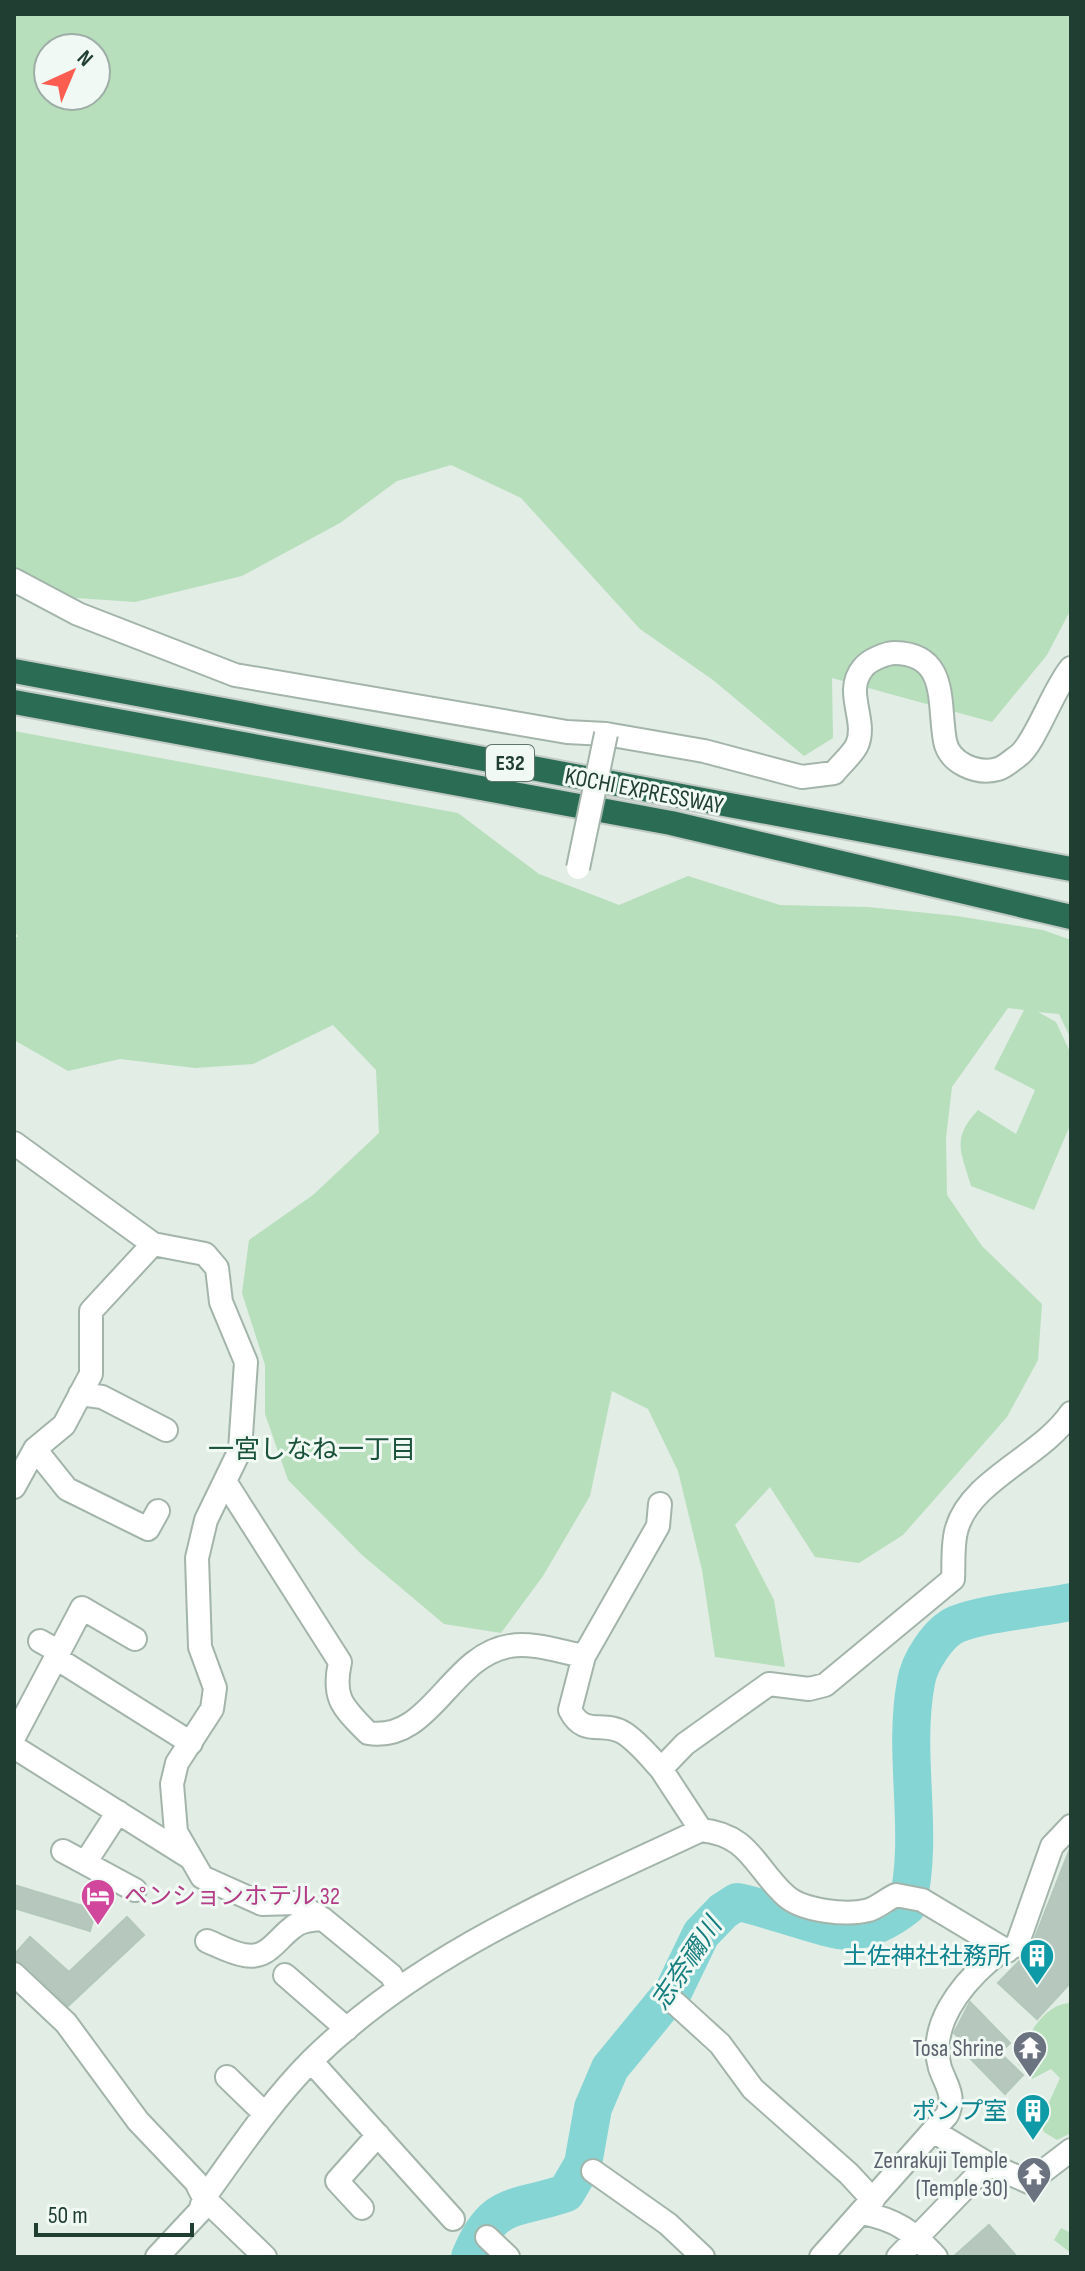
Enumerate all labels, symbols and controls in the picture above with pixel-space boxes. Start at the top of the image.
north arrow [32,32,112,112]
text: N [71,45,98,72]
road number: E32 [486,745,534,781]
street label: KOCHI EXPRESSWAY [562,761,726,821]
district label: 一宮しなね一丁目 [208,1435,416,1466]
hotel icon: ペンションホテル 32 [79,1877,117,1927]
place label: ペンションホテル 32 [124,1882,340,1911]
water label: 志奈禰川 [645,1910,731,2016]
building icon: 土佐神社社務所 [1018,1937,1056,1987]
place label: 土佐神社社務所 [843,1942,1011,1971]
temple icon: Tosa Shrine [1011,2029,1049,2079]
place label: Tosa Shrine [912,2034,1004,2063]
building icon: ポンプ室 [1014,2092,1052,2142]
place label: ポンプ室 [912,2097,1007,2126]
place label: Zenrakuji Temple (Temple 30) [874,2146,1008,2203]
temple icon: Zenrakuji Temple (Temple 30) [1015,2155,1053,2205]
scale bar [36,2187,192,2237]
text: 50 m [48,2201,88,2230]

